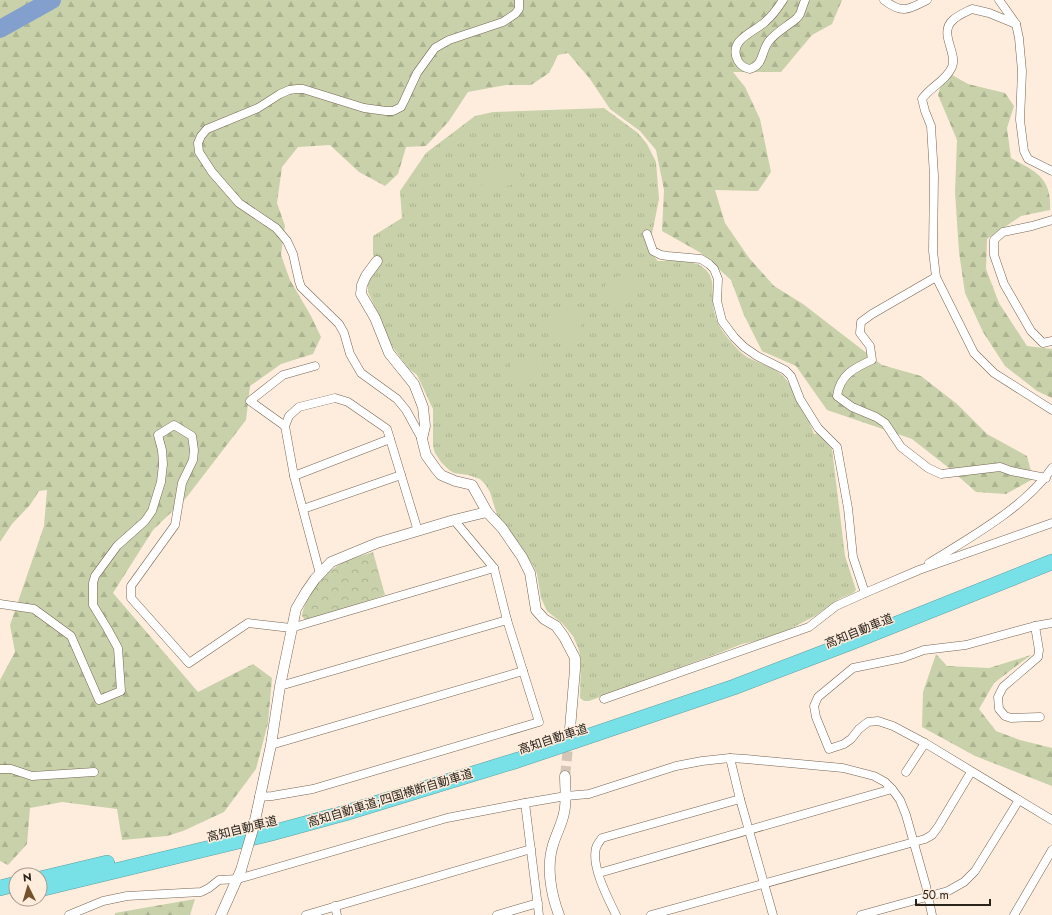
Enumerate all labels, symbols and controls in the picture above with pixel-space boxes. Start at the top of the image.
street label: 高知自動車道 [822,609,896,653]
street label: 高知自動車道 [516,719,590,759]
street label: 高知自動車道;四国横断自動車道 [305,764,475,832]
street label: 高知自動車道 [205,812,279,846]
north arrow [8,867,48,907]
text: N [22,869,32,885]
scale bar [916,881,990,907]
text: 50 m [922,886,949,904]

